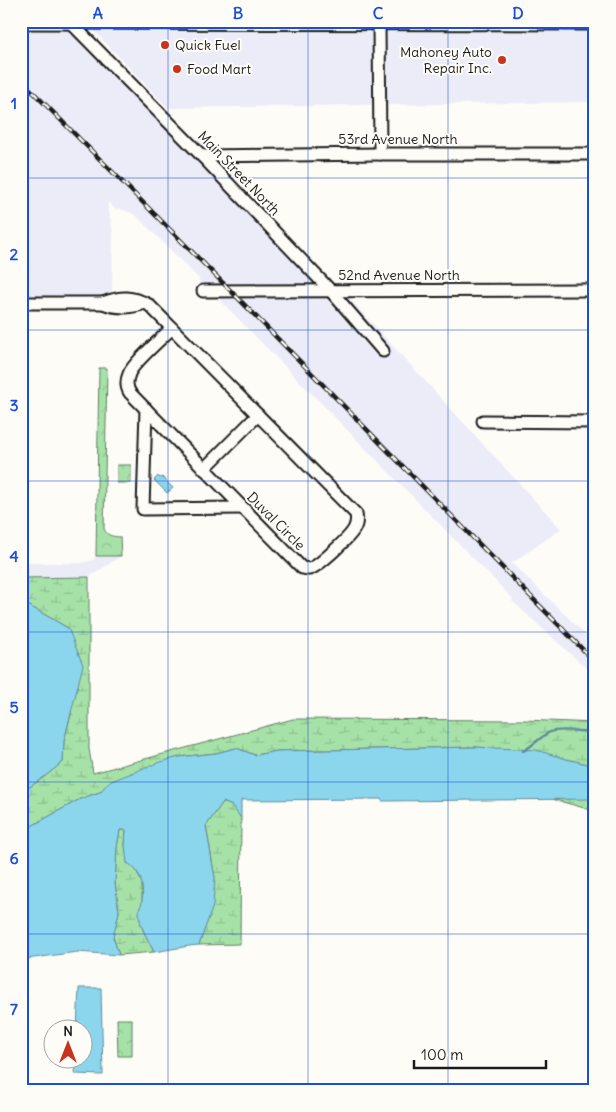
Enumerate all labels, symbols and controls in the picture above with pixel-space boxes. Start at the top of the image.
text: A [93,3,103,23]
text: B [233,3,244,23]
text: C [373,3,384,23]
text: D [512,3,524,23]
place label: Quick Fuel [175,36,241,54]
marker: Quick Fuel [159,39,171,51]
place label: Mahoney Auto Repair Inc. [400,43,492,77]
marker: Mahoney Auto Repair Inc. [496,54,508,66]
place label: Food Mart [187,60,252,78]
marker: Food Mart [171,63,183,75]
text: 1 [11,93,17,113]
street label: Main Street North [194,127,284,219]
street label: 53rd Avenue North [338,130,458,148]
text: 2 [10,244,19,264]
street label: 52nd Avenue North [338,266,460,284]
text: 3 [9,395,19,415]
street label: Duval Circle [243,488,309,554]
text: 4 [9,546,19,566]
text: 5 [9,697,19,717]
text: 6 [9,848,19,868]
text: 7 [10,999,18,1019]
north arrow [42,1020,92,1070]
text: N [63,1022,73,1040]
scale bar [414,1037,546,1069]
text: 100 m [421,1045,463,1064]

